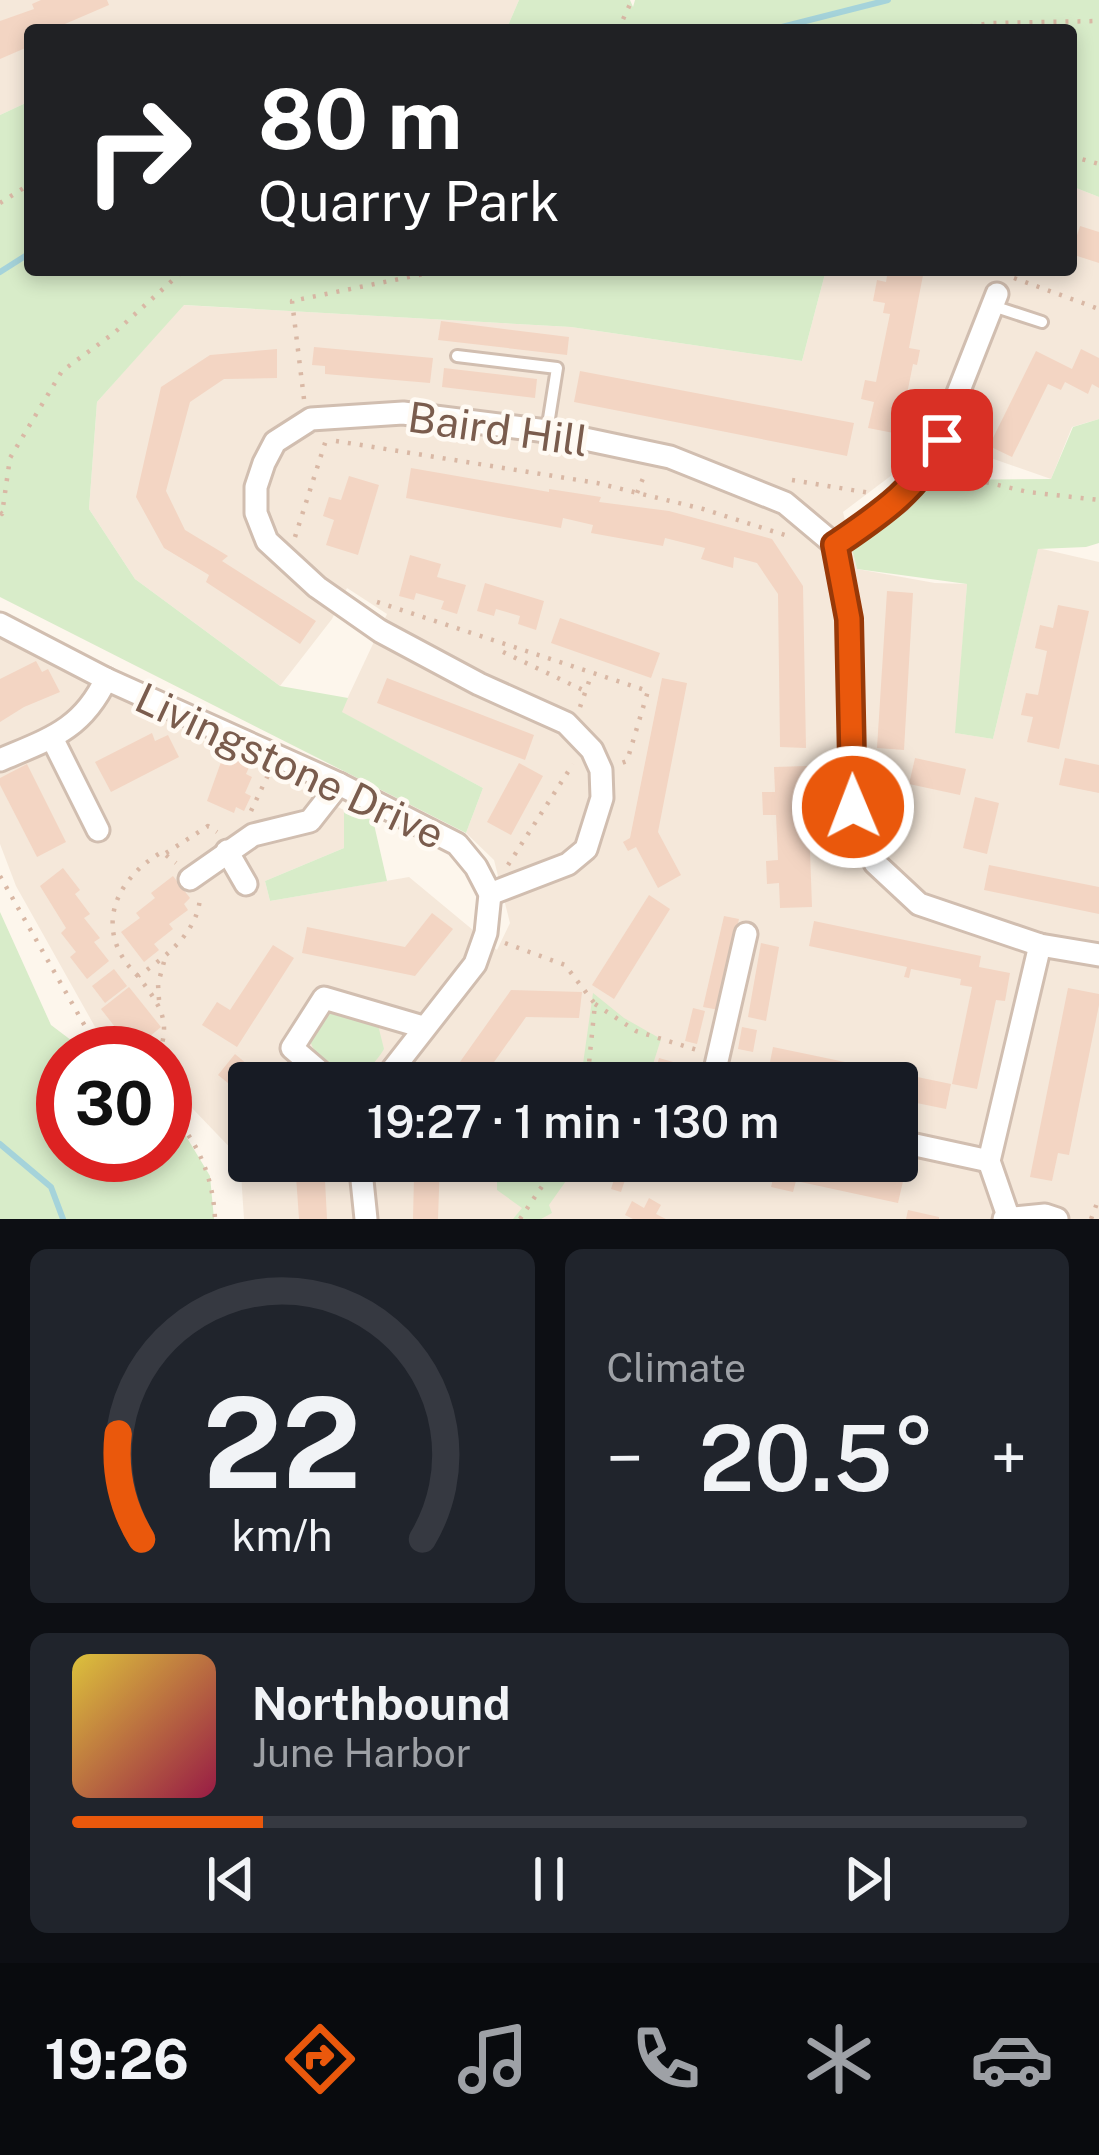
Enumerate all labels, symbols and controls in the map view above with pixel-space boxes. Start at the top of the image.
text: 80 m [258,69,462,168]
icon: right [60,72,216,228]
text: Quarry Park [258,170,560,233]
pin [891,389,993,491]
street label: Baird Hill [405,392,591,465]
icon: arrive [909,407,975,473]
street label: Livingstone Drive [128,673,452,859]
position arrow [790,744,916,870]
speed limit sign: 30 [36,1026,192,1182]
text: 19:27 · 1 min · 130 m [367,1095,779,1148]
text: Climate [607,1345,746,1391]
text: 22 [203,1369,361,1516]
text: 20.5° [699,1405,935,1511]
text: − [607,1419,643,1497]
text: + [990,1419,1027,1497]
text: km/h [232,1510,333,1561]
text: Northbound [252,1677,510,1730]
text: June Harbor [252,1730,471,1776]
icon: previous [198,1846,264,1912]
icon: pause [516,1846,582,1912]
icon: next [835,1846,901,1912]
icon: directions [278,2017,362,2101]
icon: music [451,2017,535,2101]
icon: phone [624,2017,708,2101]
icon: climate [797,2017,881,2101]
icon: car [970,2017,1054,2101]
text: 19:26 [45,2028,189,2091]

